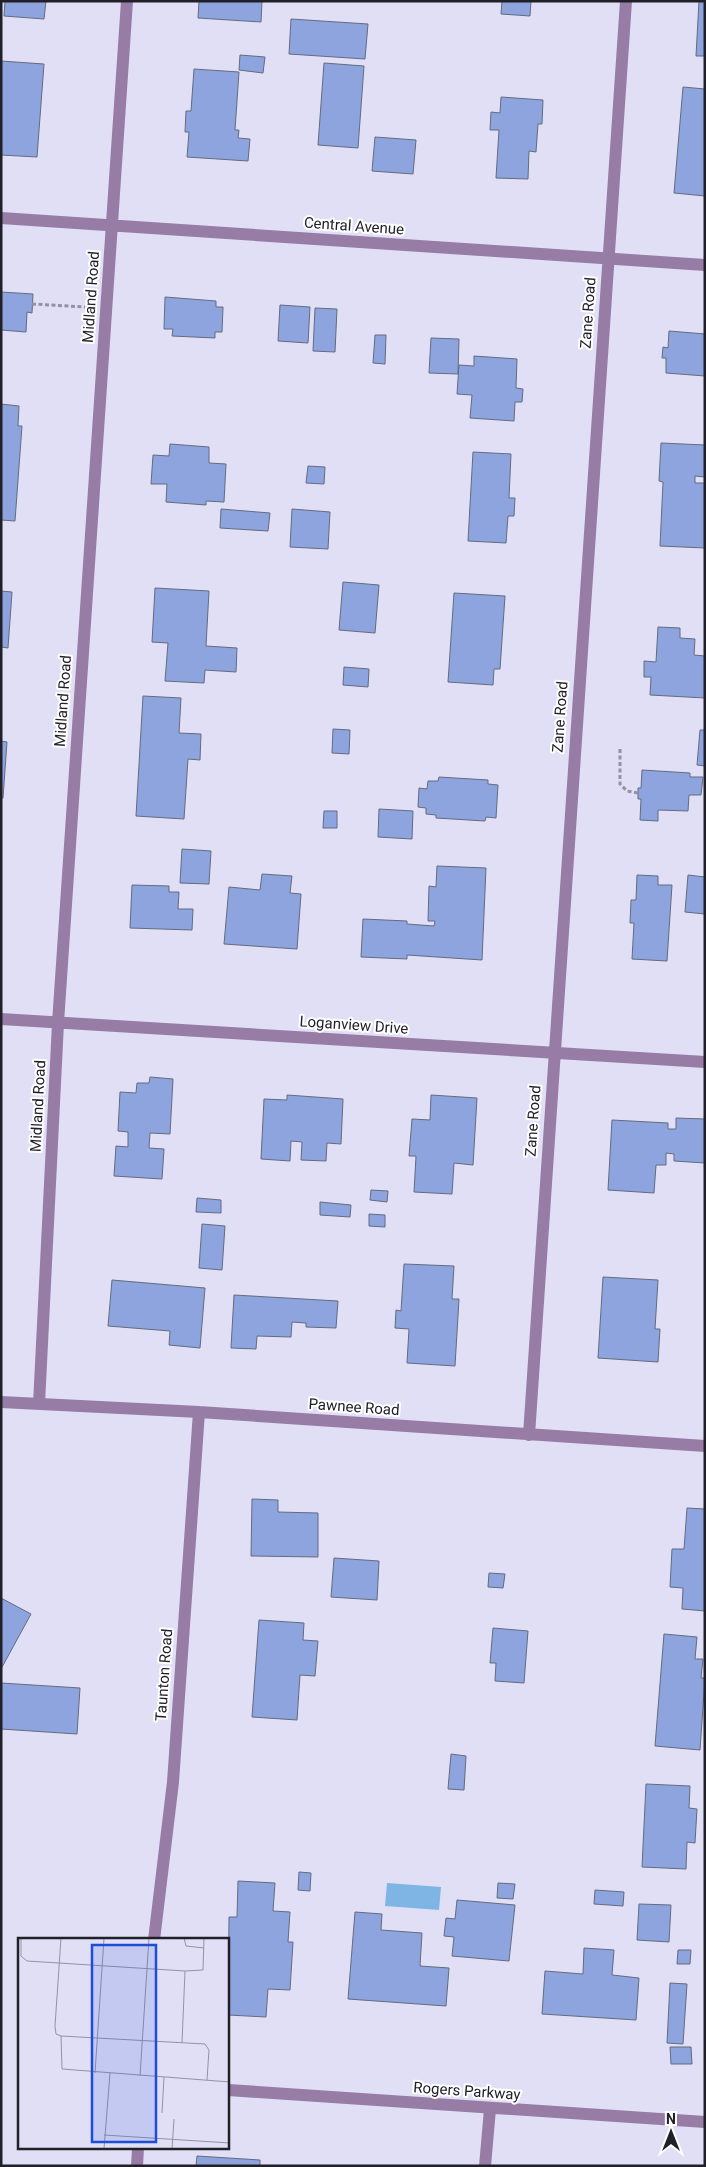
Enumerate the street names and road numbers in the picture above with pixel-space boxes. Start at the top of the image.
street label: Central Avenue [303,214,405,238]
street label: Midland Road [79,251,103,343]
street label: Zane Road [577,277,599,349]
street label: Midland Road [51,655,75,747]
street label: Zane Road [549,681,571,753]
street label: Loganview Drive [299,1012,409,1038]
street label: Midland Road [27,1060,49,1152]
street label: Zane Road [522,1085,544,1157]
street label: Pawnee Road [308,1395,400,1419]
street label: Taunton Road [152,1628,176,1722]
street label: Rogers Parkway [413,2078,521,2104]

